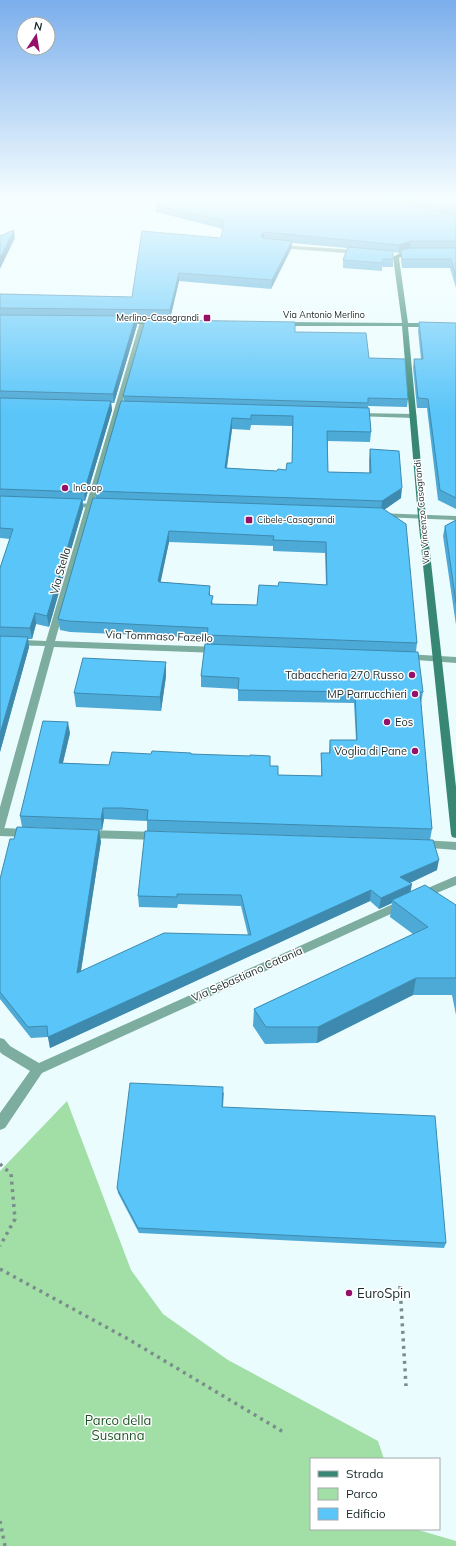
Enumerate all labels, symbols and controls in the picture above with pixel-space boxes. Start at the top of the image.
north arrow [16,16,56,56]
text: N [33,19,44,34]
street label: Via Antonio Merlino [283,309,365,320]
place label: Merlino-Casagrandi [116,312,199,323]
marker: Merlino-Casagrandi [202,313,212,323]
street label: Via Vincenzo Casagrandi [411,459,432,565]
place label: InCoop [73,482,102,493]
marker: InCoop [60,483,70,493]
place label: Cibele-Casagrandi [257,514,335,525]
marker: Cibele-Casagrandi [244,515,254,525]
street label: Via Stella [47,546,73,596]
street label: Via Tommaso Fazello [105,627,213,645]
place label: Tabaccheria 270 Russo [285,668,404,682]
marker: Tabaccheria 270 Russo [407,670,417,680]
place label: MP Parrucchieri [327,687,407,701]
marker: MP Parrucchieri [410,689,420,699]
place label: Eos [395,715,413,729]
marker: Eos [382,717,392,727]
place label: Voglia di Pane [334,744,407,758]
marker: Voglia di Pane [410,746,420,756]
street label: Via Sebastiano Catania [189,943,305,1005]
place label: EuroSpin [357,1285,411,1301]
marker: EuroSpin [344,1288,354,1298]
park label: Parco della Susanna [85,1412,151,1443]
legend [310,1458,440,1530]
text: Strada [346,1466,384,1481]
text: Parco [346,1486,378,1501]
text: Edificio [346,1506,386,1521]

